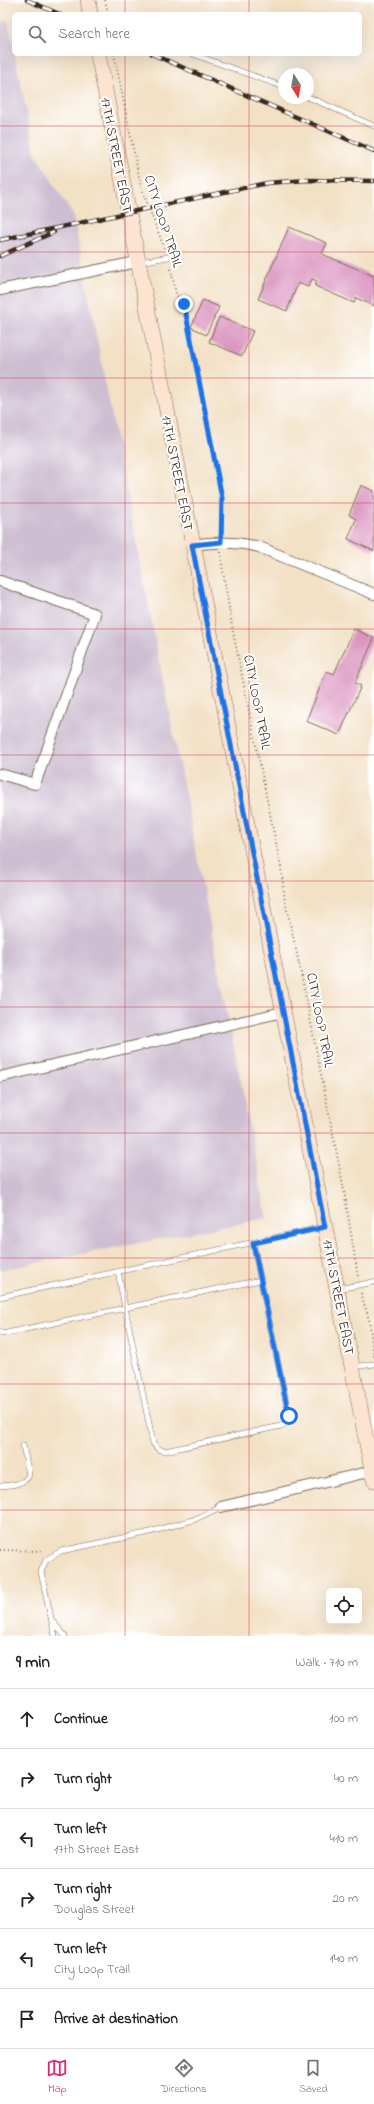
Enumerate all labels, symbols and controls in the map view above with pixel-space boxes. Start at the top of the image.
search box [12,12,362,56]
icon: search [26,23,48,45]
text: Search here [58,23,130,45]
north arrow [278,68,314,104]
street label: 17TH STREET EAST [94,96,137,215]
street label: CITY LOOP TRAIL [138,173,188,271]
route end [175,295,193,313]
street label: 17TH STREET EAST [155,414,198,533]
street label: CITY LOOP TRAIL [237,653,276,752]
street label: CITY LOOP TRAIL [300,971,339,1070]
street label: 17TH STREET EAST [316,1238,359,1357]
route start [280,1407,298,1425]
map controls [326,1588,362,1624]
button: locate [326,1588,362,1624]
text: 9 min [16,1650,50,1675]
text: Walk · 710 m [295,1653,358,1672]
icon: ahead [16,1708,38,1730]
text: Continue [54,1708,108,1730]
text: 100 m [329,1709,358,1728]
icon: right [16,1768,38,1790]
text: Turn right [54,1768,112,1790]
text: 40 m [334,1769,358,1788]
text: Turn left [54,1818,107,1840]
icon: left [16,1828,38,1850]
text: 410 m [330,1829,358,1848]
text: 17th Street East [54,1840,139,1859]
text: Turn right [54,1878,112,1900]
icon: right [16,1888,38,1910]
text: 20 m [333,1889,358,1908]
text: Douglas Street [54,1900,135,1919]
text: Turn left [54,1938,107,1960]
icon: left [16,1948,38,1970]
text: 140 m [330,1949,358,1968]
text: City Loop Trail [54,1960,130,1979]
icon: arrive [16,2008,38,2030]
text: Arrive at destination [54,2008,178,2030]
tab: Map [46,2057,68,2097]
tab: Directions [161,2057,207,2097]
tab: Saved [299,2057,328,2097]

